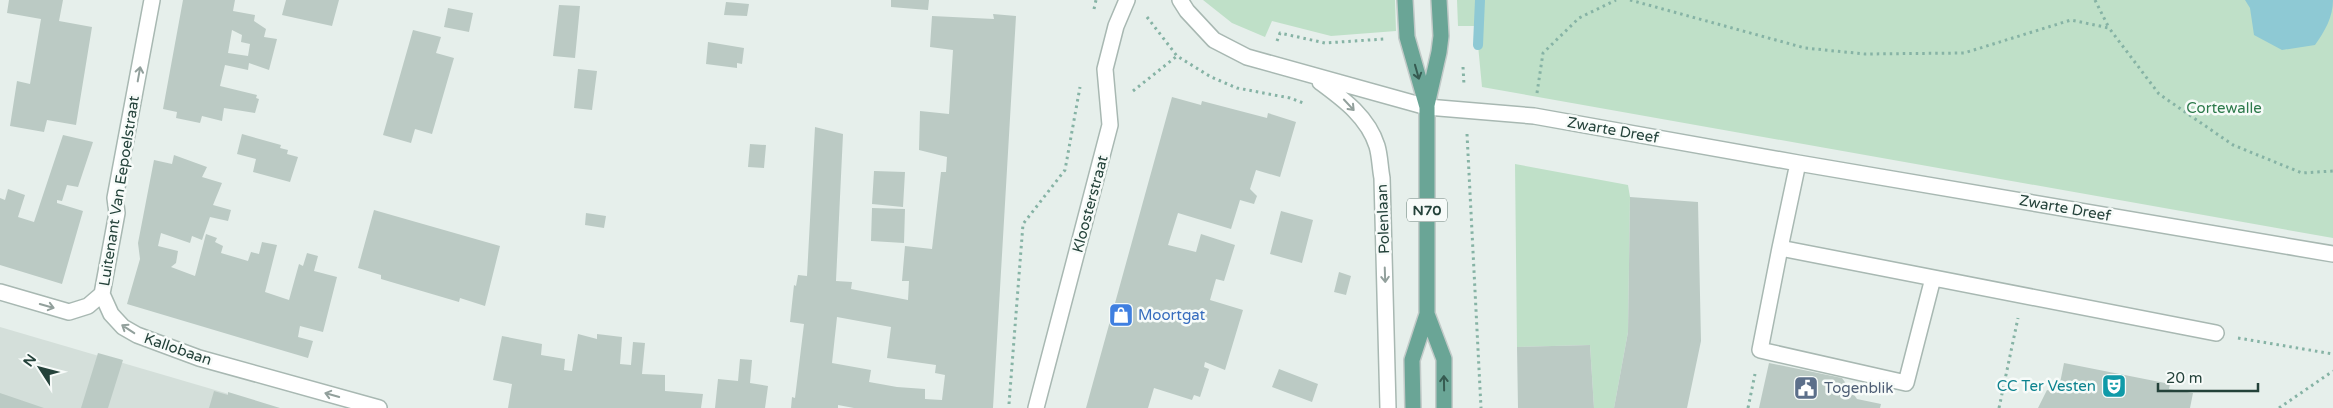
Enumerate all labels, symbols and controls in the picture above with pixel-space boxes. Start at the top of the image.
one-way arrow [1412,63,1422,79]
one-way arrow [134,66,144,82]
street label: Luitenant Van Eepoelstraat [95,94,143,287]
one-way arrow [1343,98,1355,111]
park label: Cortewalle [2186,99,2262,117]
street label: Zwarte Dreef [1566,113,1661,147]
street label: Kloosterstraat [1068,153,1112,255]
street label: Polenlaan [1373,184,1393,254]
street label: Zwarte Dreef [2018,191,2113,225]
road number: N70 [1407,198,1447,222]
one-way arrow [1380,267,1389,283]
one-way arrow [38,302,54,312]
shop icon: Moortgat [1108,302,1134,328]
place label: Moortgat [1138,306,1206,324]
one-way arrow [121,324,135,334]
street label: Kallobaan [142,329,214,369]
north arrow [15,343,65,393]
text: N [20,351,40,370]
scale bar [2158,360,2258,392]
text: 20 m [2166,369,2203,387]
theatre icon: CC Ter Vesten [2101,373,2127,399]
public building icon: Togenblik [1793,375,1819,401]
one-way arrow [1439,376,1449,392]
place label: CC Ter Vesten [1997,377,2096,395]
place label: Togenblik [1824,379,1894,397]
one-way arrow [324,390,340,399]

